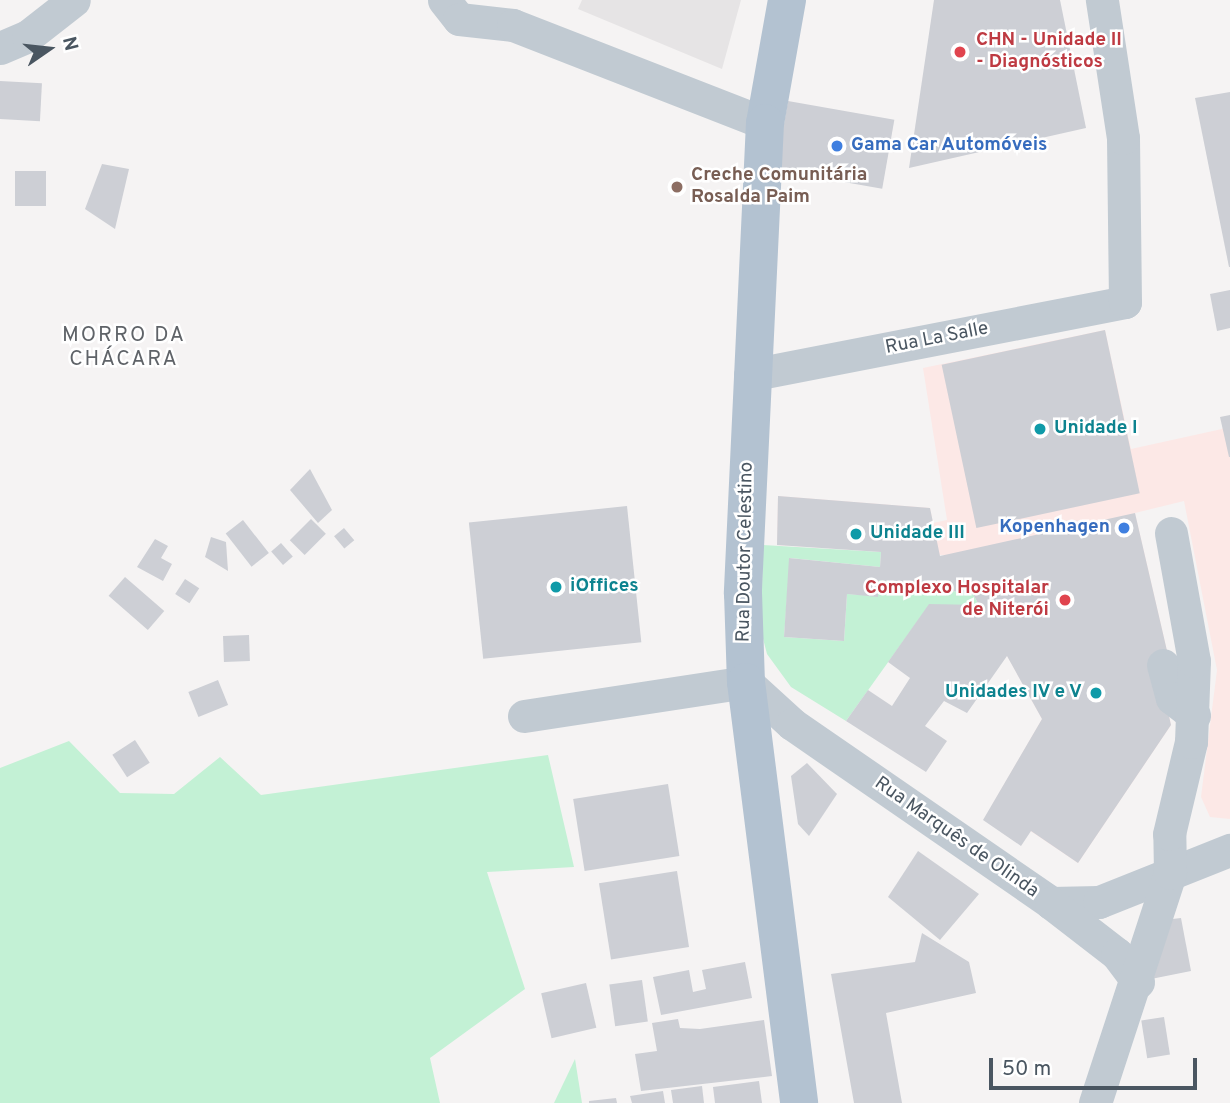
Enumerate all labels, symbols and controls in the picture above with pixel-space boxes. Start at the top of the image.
north arrow [14,14,84,84]
place label: CHN - Unidade II - Diagnósticos [976,30,1122,74]
text: N [56,34,83,53]
marker: CHN - Unidade II - Diagnósticos [950,42,970,62]
place label: Gama Car Automóveis [851,135,1048,157]
marker: Gama Car Automóveis [829,138,845,154]
place label: Creche Comunitária Rosalda Paim [691,165,867,209]
marker: Creche Comunitária Rosalda Paim [669,179,685,195]
street label: Rua La Salle [884,318,990,360]
district label: MORRO DA CHÁCARA [63,323,185,373]
place label: Unidade I [1054,418,1138,440]
marker: Unidade I [1032,421,1048,437]
street label: Rua Doutor Celestino [733,462,759,642]
place label: Kopenhagen [999,517,1110,539]
marker: Kopenhagen [1116,520,1132,536]
place label: Unidade III [870,523,965,545]
marker: Unidade III [848,526,864,542]
place label: iOffices [570,576,638,598]
place label: Complexo Hospitalar de Niterói [865,578,1049,622]
marker: iOffices [548,579,564,595]
marker: Complexo Hospitalar de Niterói [1055,590,1075,610]
place label: Unidades IV e V [943,682,1082,704]
marker: Unidades IV e V [1088,685,1104,701]
street label: Rua Marquês de Olinda [869,773,1043,903]
scale bar [992,1044,1200,1088]
text: 50 m [1002,1056,1051,1083]

